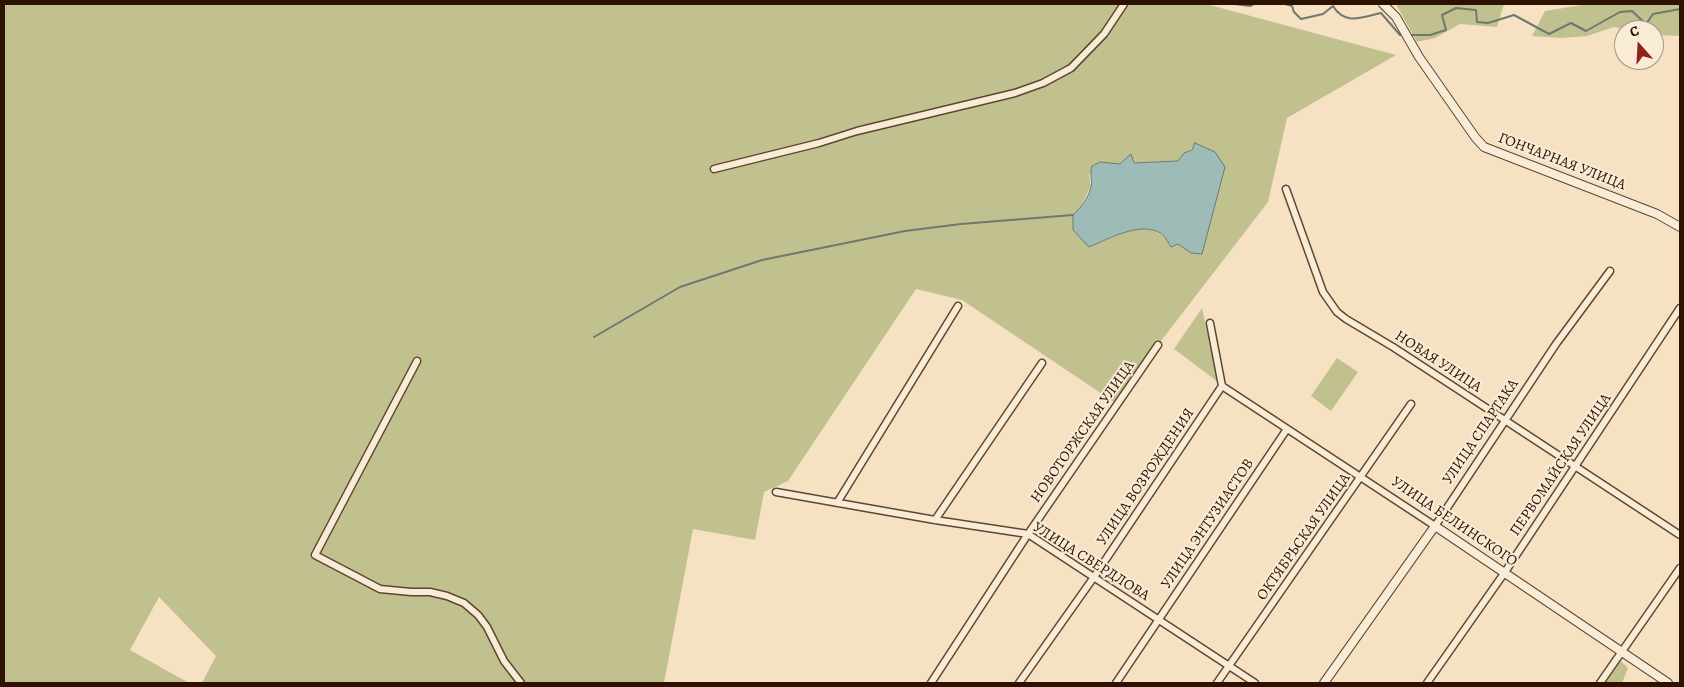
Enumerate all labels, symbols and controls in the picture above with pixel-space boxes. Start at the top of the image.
north arrow [1614,20,1664,70]
text: С [1627,21,1641,42]
street label: ГОНЧАРНАЯ УЛИЦА [1496,129,1628,195]
street label: НОВАЯ УЛИЦА [1391,327,1485,397]
street label: НОВОТОРЖСКАЯ УЛИЦА [1027,358,1139,506]
street label: УЛИЦА СПАРТАКА [1439,376,1523,488]
street label: ПЕРВОМАЙСКАЯ УЛИЦА [1507,390,1615,540]
street label: УЛИЦА ВОЗРОЖДЕНИЯ [1093,405,1199,549]
street label: УЛИЦА ЭНТУЗИАСТОВ [1158,456,1258,592]
street label: ОКТЯБРЬСКАЯ УЛИЦА [1253,470,1355,604]
street label: УЛИЦА БЕЛИНСКОГО [1388,473,1520,571]
street label: УЛИЦА СВЕРДЛОВА [1029,519,1153,605]

